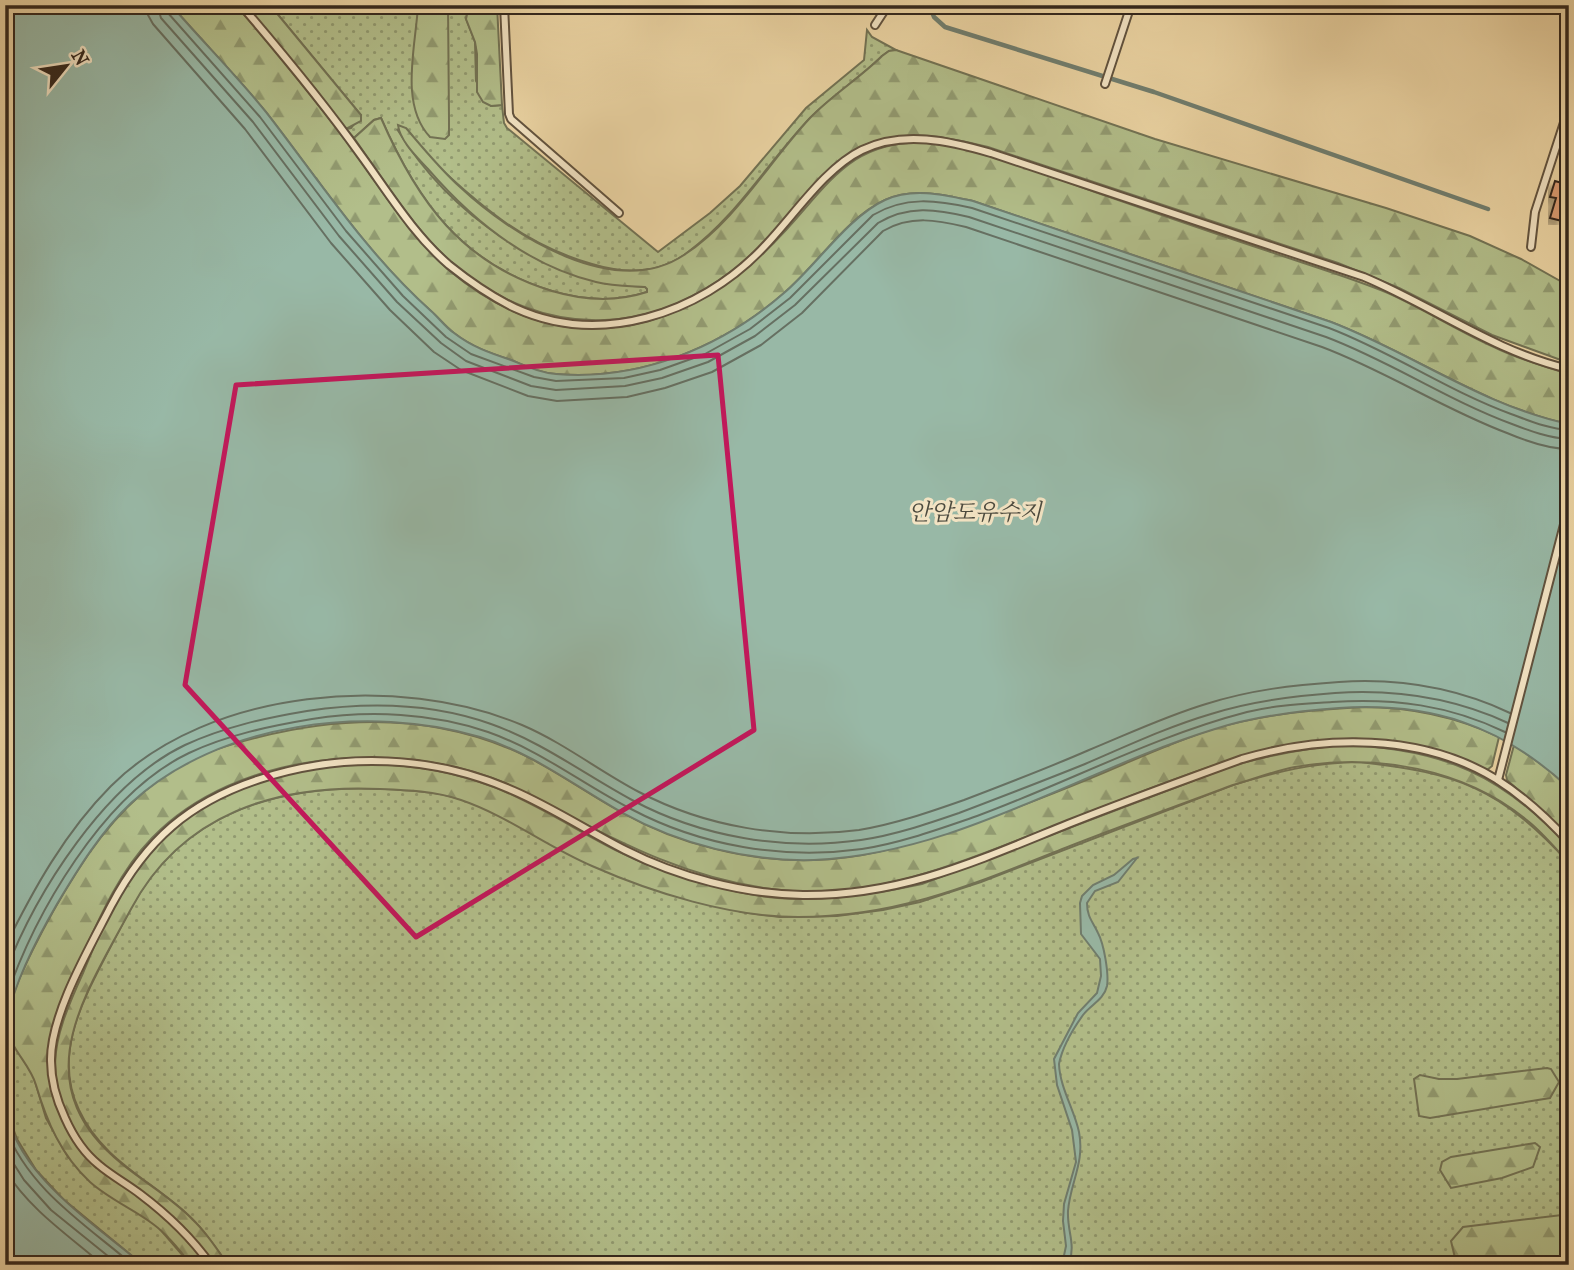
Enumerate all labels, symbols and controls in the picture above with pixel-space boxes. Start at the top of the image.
north arrow [32,32,102,102]
text: N [67,46,93,70]
water label: 안암도유수지 [908,499,1043,526]

